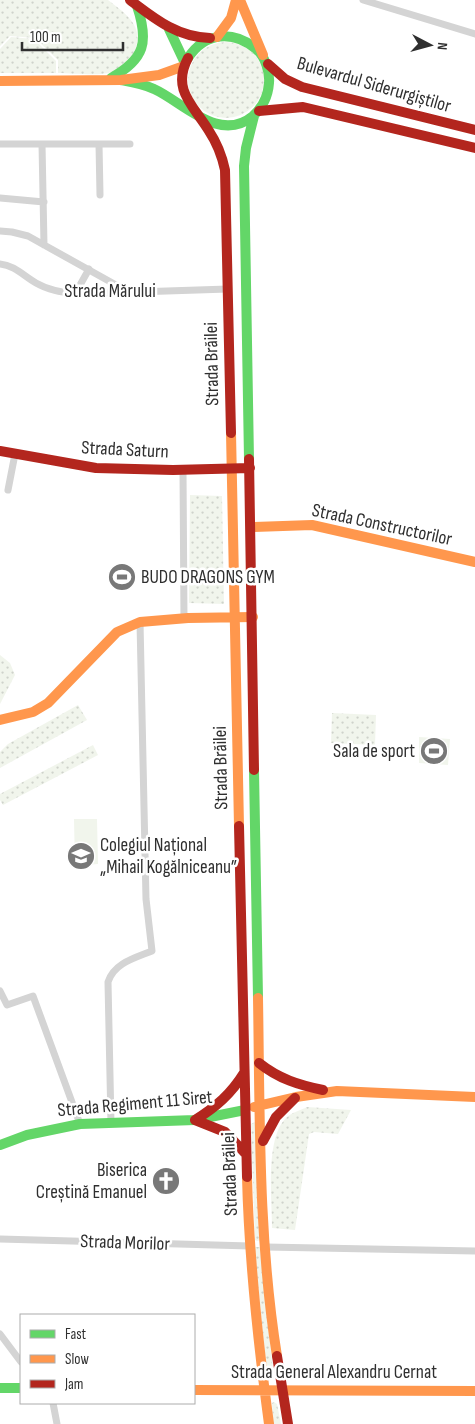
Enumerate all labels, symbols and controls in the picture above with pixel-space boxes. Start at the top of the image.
scale bar [22,20,124,52]
north arrow [405,20,455,70]
text: 100 m [30,28,61,47]
text: N [434,42,451,51]
street label: Bulevardul Siderurgiștilor [294,52,454,118]
street label: Strada Mărului [64,280,156,303]
street label: Strada Brăilei [200,322,224,406]
street label: Strada Saturn [81,436,169,464]
street label: Strada Constructorilor [310,499,455,551]
sports icon: BUDO DRAGONS GYM [107,562,137,592]
place label: BUDO DRAGONS GYM [141,566,275,589]
street label: Strada Brăilei [209,726,233,810]
sports icon: Sala de sport [419,736,449,766]
place label: Sala de sport [333,740,415,763]
place label: Colegiul Național „Mihail Kogălniceanu” [100,834,237,879]
school or university icon: Colegiul Național „Mihail Kogălniceanu” [66,841,96,871]
street label: Strada Regiment 11 Siret [57,1086,214,1122]
street label: Strada Brăilei [217,1132,243,1216]
place label: Biserica Creștină Emanuel [36,1159,147,1204]
church icon: Biserica Creștină Emanuel [151,1166,181,1196]
street label: Strada Morilor [80,1230,171,1256]
legend [20,1314,195,1404]
text: Fast [65,1325,87,1344]
text: Slow [65,1350,89,1369]
street label: Strada General Alexandru Cernat [231,1361,437,1384]
text: Jam [64,1375,83,1394]

